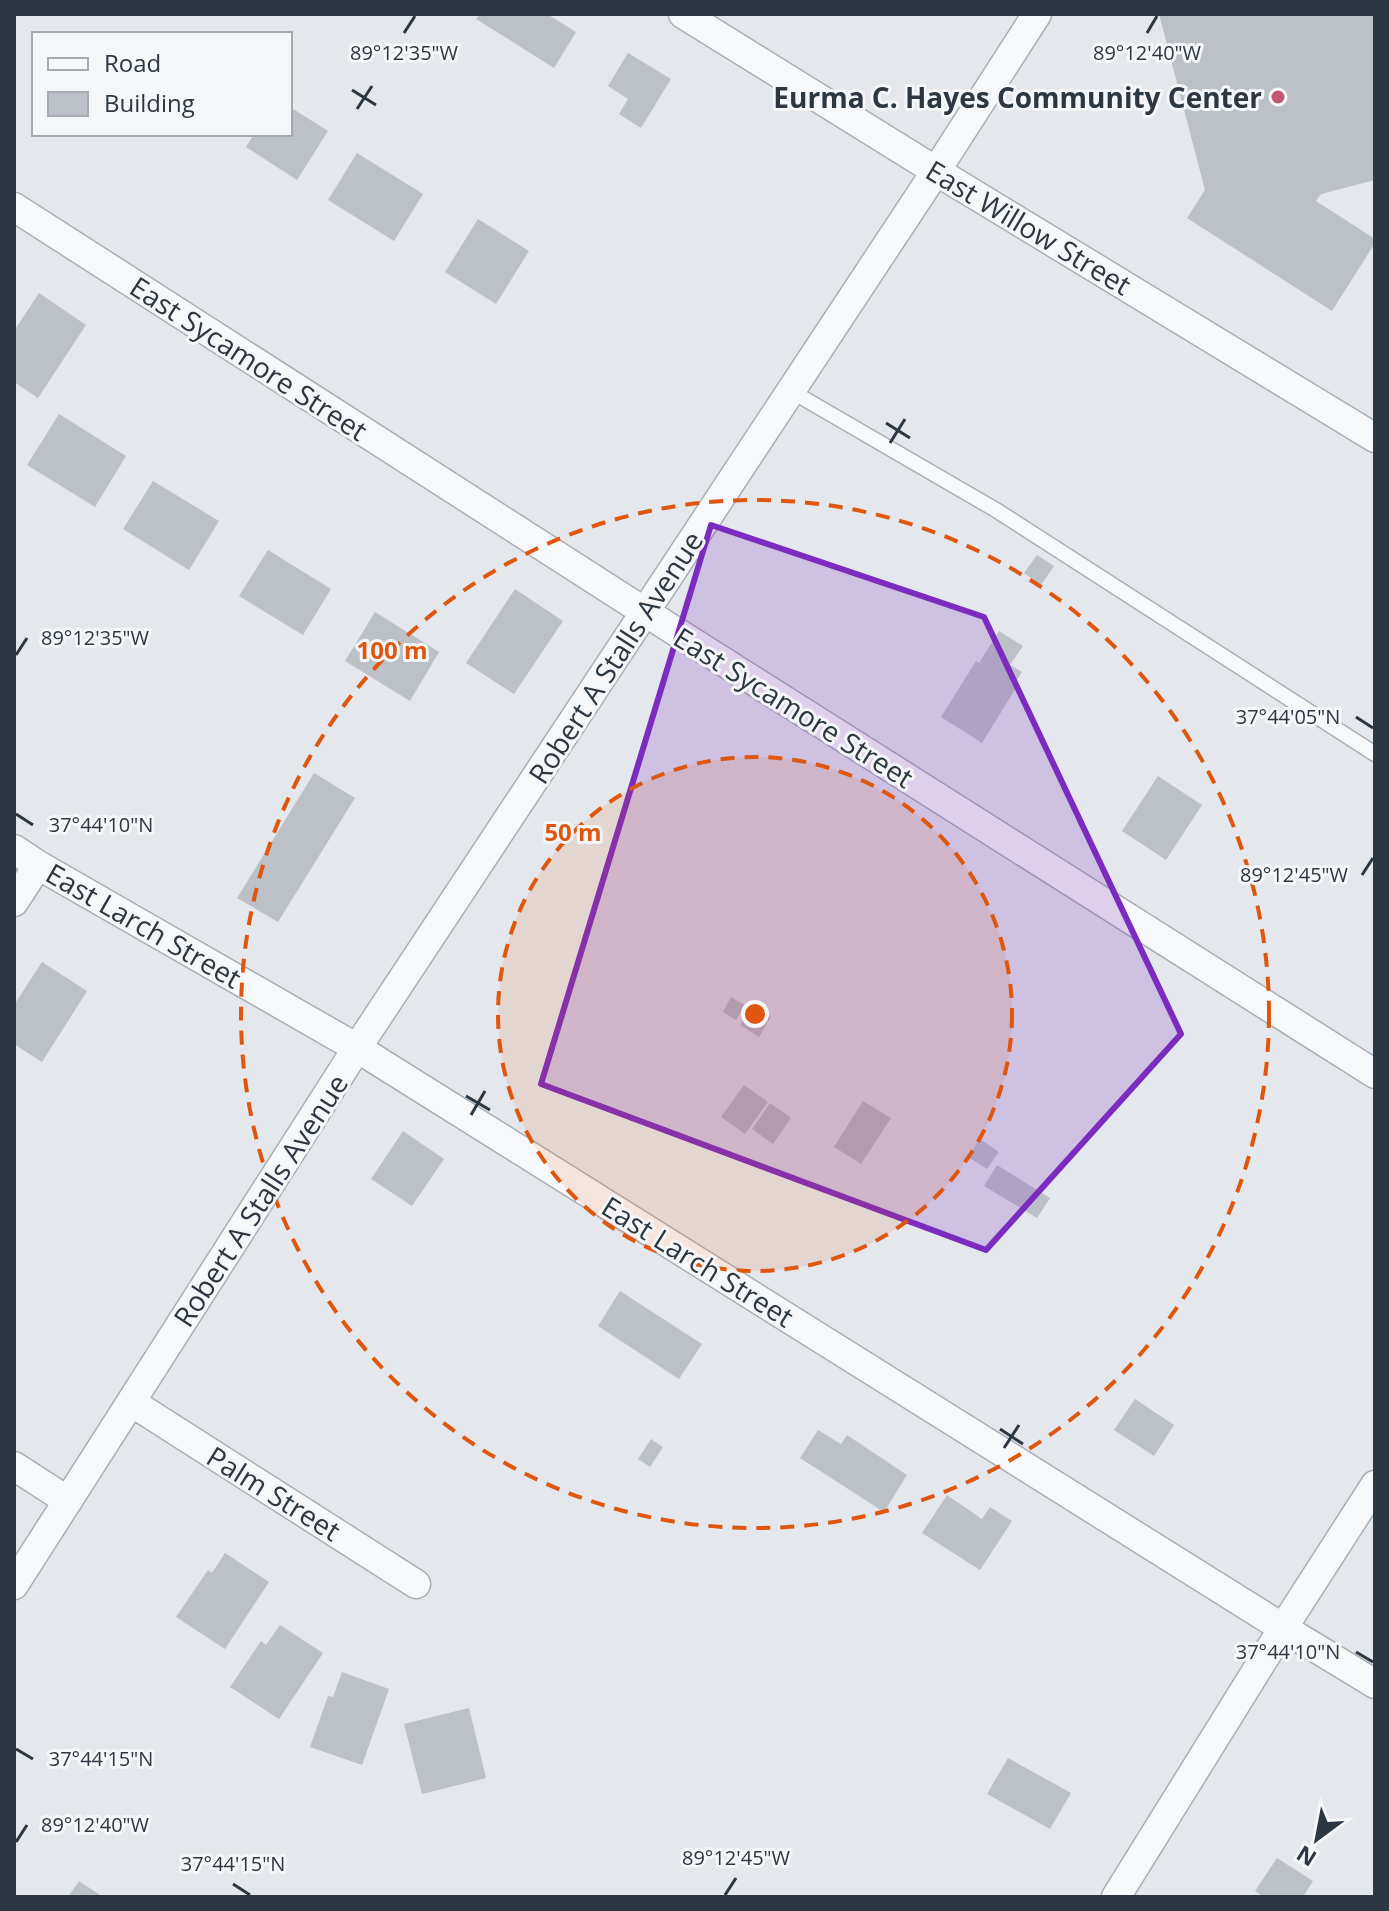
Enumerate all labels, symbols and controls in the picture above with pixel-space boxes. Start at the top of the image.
legend [32,32,292,136]
text: 89°12'35"W [350,39,459,66]
text: 89°12'40"W [1093,39,1202,66]
text: Road [104,46,161,79]
place label: Eurma C. Hayes Community Center [773,78,1262,116]
text: Building [104,86,195,119]
marker: Eurma C. Hayes Community Center [1269,88,1287,106]
street label: East Willow Street [919,151,1139,303]
street label: East Sycamore Street [123,267,375,449]
street label: Robert A Stalls Avenue [519,523,711,791]
street label: East Sycamore Street [667,618,921,796]
text: 89°12'35"W [41,624,150,651]
text: 100 m [357,633,427,666]
text: 37°44'05"N [1236,703,1340,730]
text: 37°44'10"N [49,811,153,838]
text: 50 m [544,815,602,848]
street label: East Larch Street [39,854,249,996]
text: 89°12'45"W [1240,861,1349,888]
centre of rings [741,1000,769,1028]
street label: Robert A Stalls Avenue [164,1066,356,1334]
street label: East Larch Street [595,1187,801,1335]
street label: Palm Street [200,1437,348,1549]
text: 37°44'10"N [1236,1638,1340,1665]
text: 37°44'15"N [49,1745,153,1772]
north arrow [1277,1799,1357,1879]
text: 89°12'40"W [41,1811,150,1838]
text: N [1290,1839,1321,1874]
text: 89°12'45"W [682,1844,791,1871]
text: 37°44'15"N [181,1850,285,1877]

